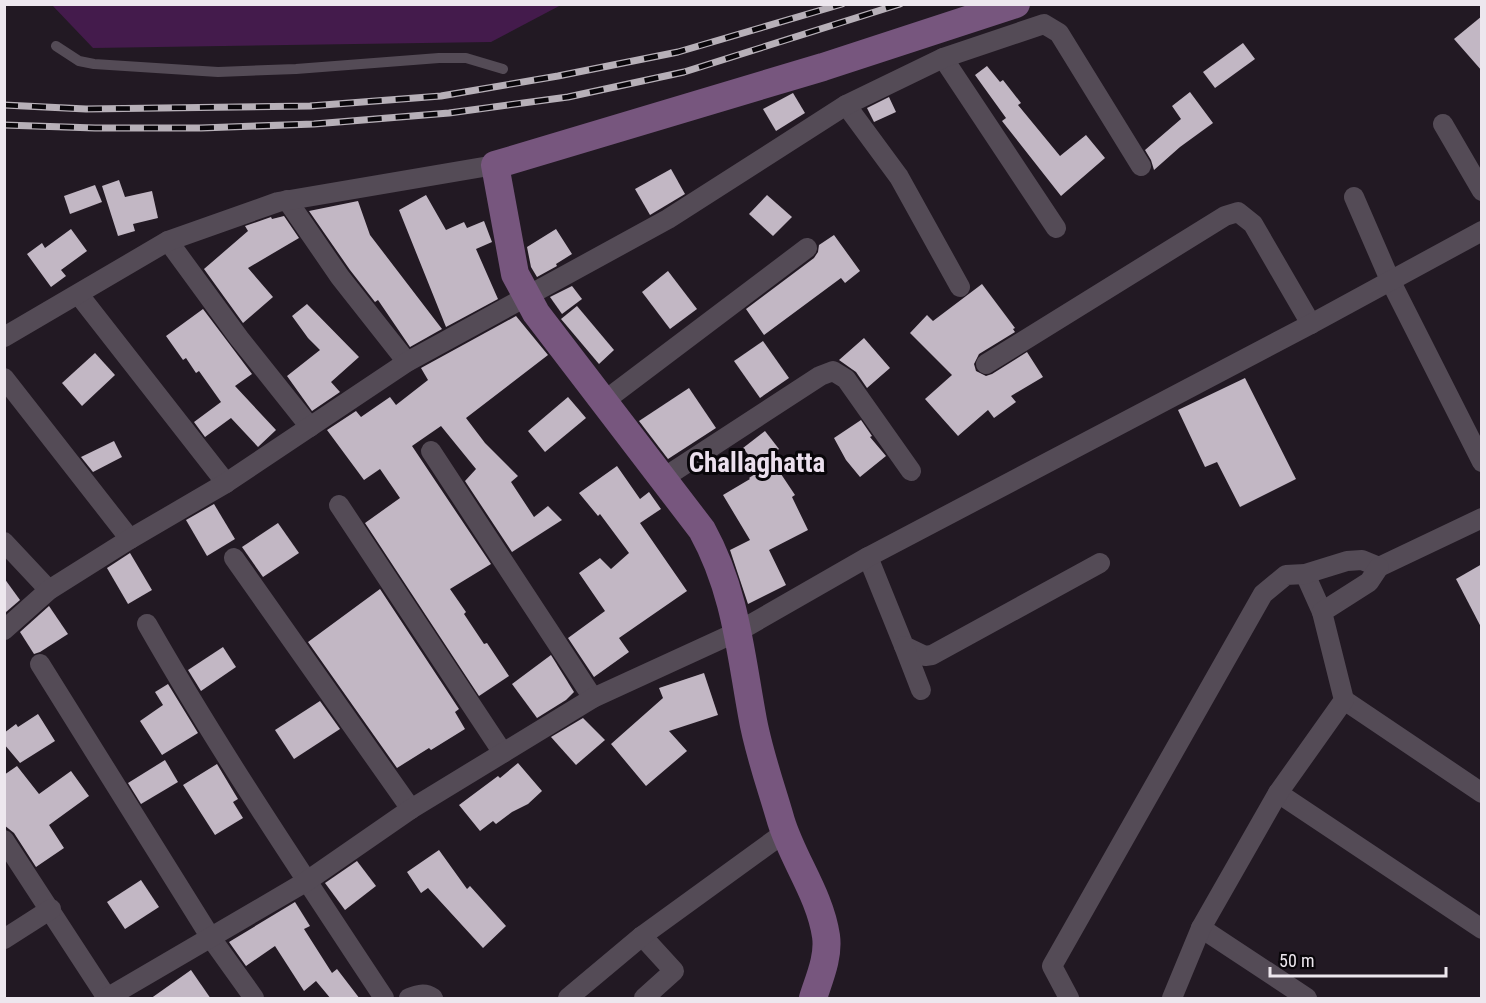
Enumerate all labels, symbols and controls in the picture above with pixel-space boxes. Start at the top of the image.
district label: Challaghatta [689,447,825,479]
scale bar [1270,940,1446,978]
text: 50 m [1279,950,1314,971]

